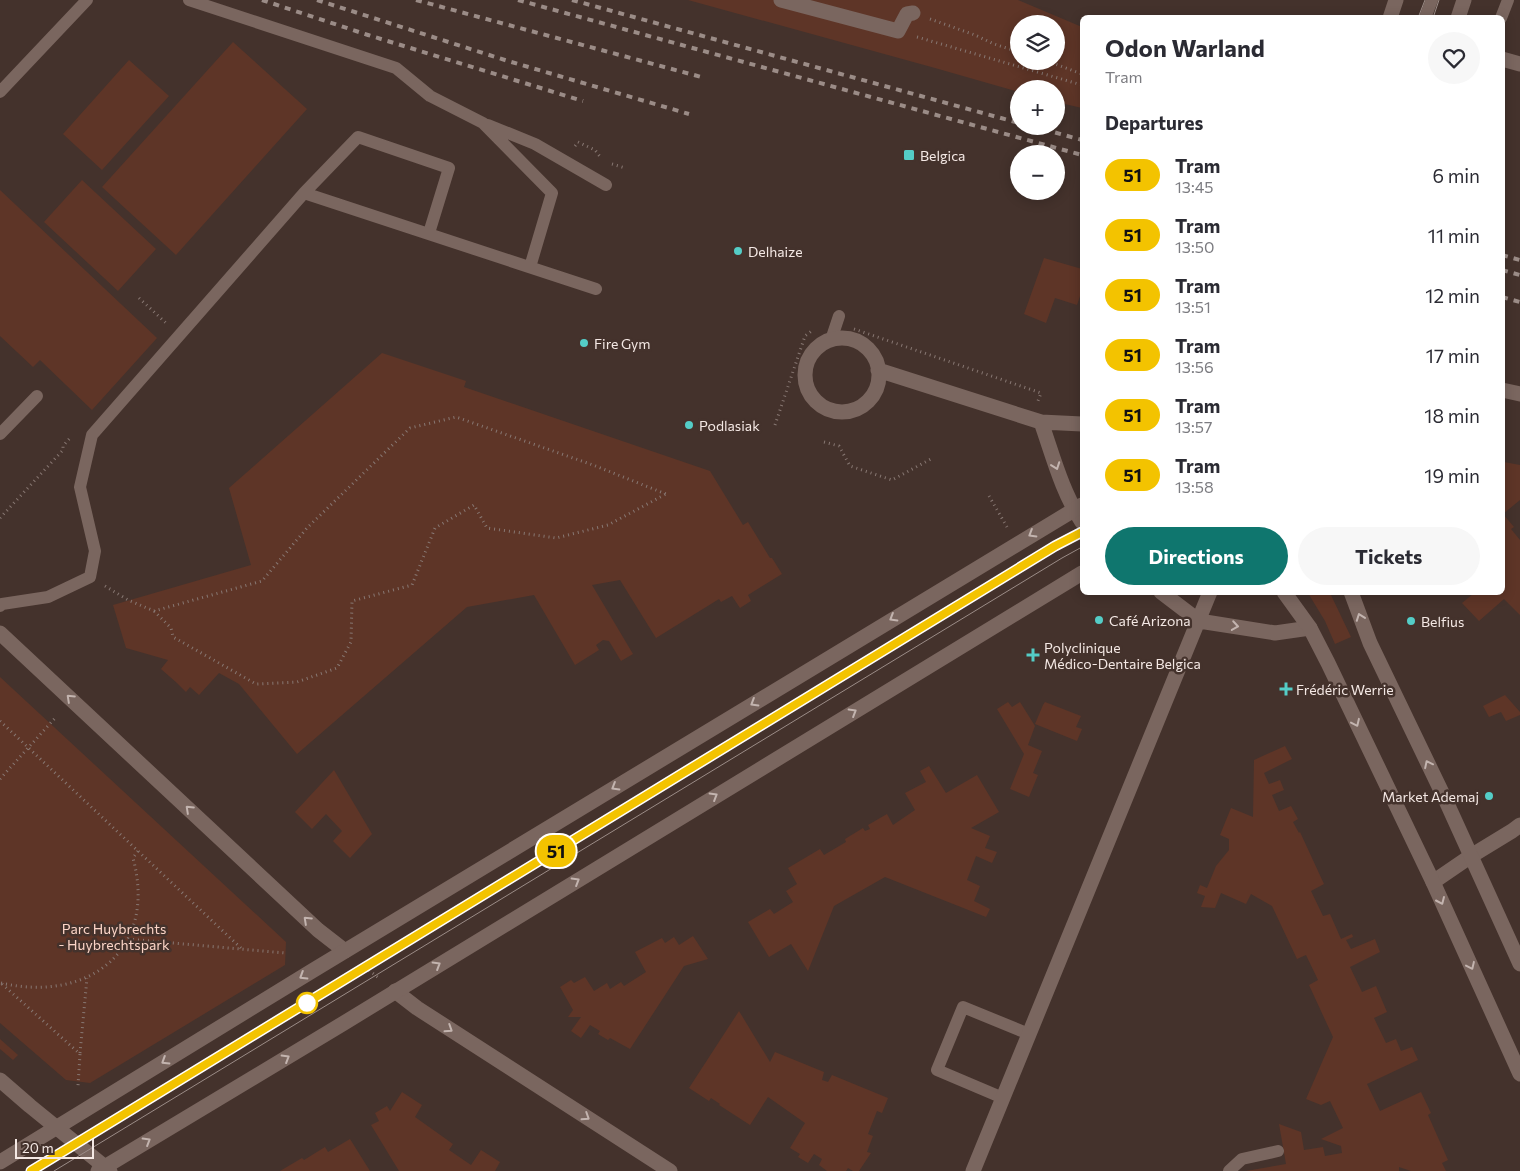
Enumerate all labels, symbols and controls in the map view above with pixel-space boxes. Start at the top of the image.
map controls [1010,15,1065,200]
button: layers [1010,15,1065,70]
button: heart [1428,32,1480,84]
text: Odon Warland [1105,33,1265,62]
text: Tram [1105,67,1142,86]
button: + [1010,80,1065,135]
text: Departures [1105,111,1203,134]
button: − [1010,145,1065,200]
place label: Belgica [920,147,965,164]
marker: Belgica [902,148,916,162]
text: Tram [1175,154,1220,177]
text: 51 [1123,164,1142,186]
text: 6 min [1432,164,1480,187]
text: 13:45 [1175,177,1214,196]
text: Tram [1175,214,1220,237]
text: 51 [1123,224,1142,246]
text: 11 min [1428,224,1480,247]
text: 13:50 [1175,237,1214,256]
place label: Delhaize [748,243,803,260]
marker: Delhaize [732,245,744,257]
text: Tram [1175,274,1220,297]
text: 51 [1123,284,1142,306]
text: 12 min [1425,284,1480,307]
text: 13:51 [1175,297,1211,316]
text: Tram [1175,334,1220,357]
place label: Fire Gym [594,335,650,352]
marker: Fire Gym [578,337,590,349]
text: 51 [1123,344,1142,366]
text: 17 min [1426,344,1480,367]
text: 13:56 [1175,357,1214,376]
text: Tram [1175,394,1220,417]
text: 51 [1123,404,1142,426]
text: 18 min [1424,404,1480,427]
place label: Podlasiak [699,417,760,434]
text: 13:57 [1175,417,1212,436]
marker: Podlasiak [683,419,695,431]
text: Tram [1175,454,1220,477]
one-way arrow [1050,461,1060,470]
text: 51 [1123,464,1142,486]
text: 19 min [1424,464,1480,487]
text: 13:58 [1175,477,1214,496]
button: Directions [1105,527,1288,585]
button: Tickets [1298,527,1480,585]
one-way arrow [1028,528,1037,538]
one-way arrow [889,612,898,622]
place label: Café Arizona [1109,612,1191,629]
one-way arrow [1356,613,1366,621]
place label: Belfius [1421,613,1464,630]
marker: Café Arizona [1093,614,1105,626]
marker: Belfius [1405,615,1417,627]
one-way arrow [1231,621,1239,631]
place label: Polyclinique Médico-Dentaire Belgica [1044,639,1201,672]
marker: Polyclinique Médico-Dentaire Belgica [1026,648,1040,662]
place label: Frédéric Werrie [1296,681,1394,698]
marker: Frédéric Werrie [1280,683,1292,695]
one-way arrow [66,695,75,704]
one-way arrow [751,696,760,706]
one-way arrow [848,708,857,718]
one-way arrow [1350,718,1361,727]
one-way arrow [1424,760,1434,769]
one-way arrow [612,781,621,791]
place label: Market Ademaj [1382,788,1479,805]
marker: Market Ademaj [1483,790,1495,802]
one-way arrow [709,793,718,803]
one-way arrow [185,806,194,815]
line badge: 51 [534,835,578,867]
text: 51 [547,840,565,862]
one-way arrow [570,877,579,887]
one-way arrow [1435,896,1446,905]
one-way arrow [304,917,313,926]
park label: Parc Huybrechts - Huybrechtspark [58,920,170,953]
one-way arrow [1464,961,1475,970]
one-way arrow [431,962,440,972]
one-way arrow [299,970,308,980]
unlabelled marker [296,992,318,1014]
one-way arrow [444,1022,453,1032]
one-way arrow [281,1054,290,1064]
one-way arrow [161,1055,170,1065]
one-way arrow [580,1111,590,1120]
scale bar [15,1136,94,1159]
one-way arrow [141,1138,150,1148]
text: 20 m [22,1139,54,1156]

